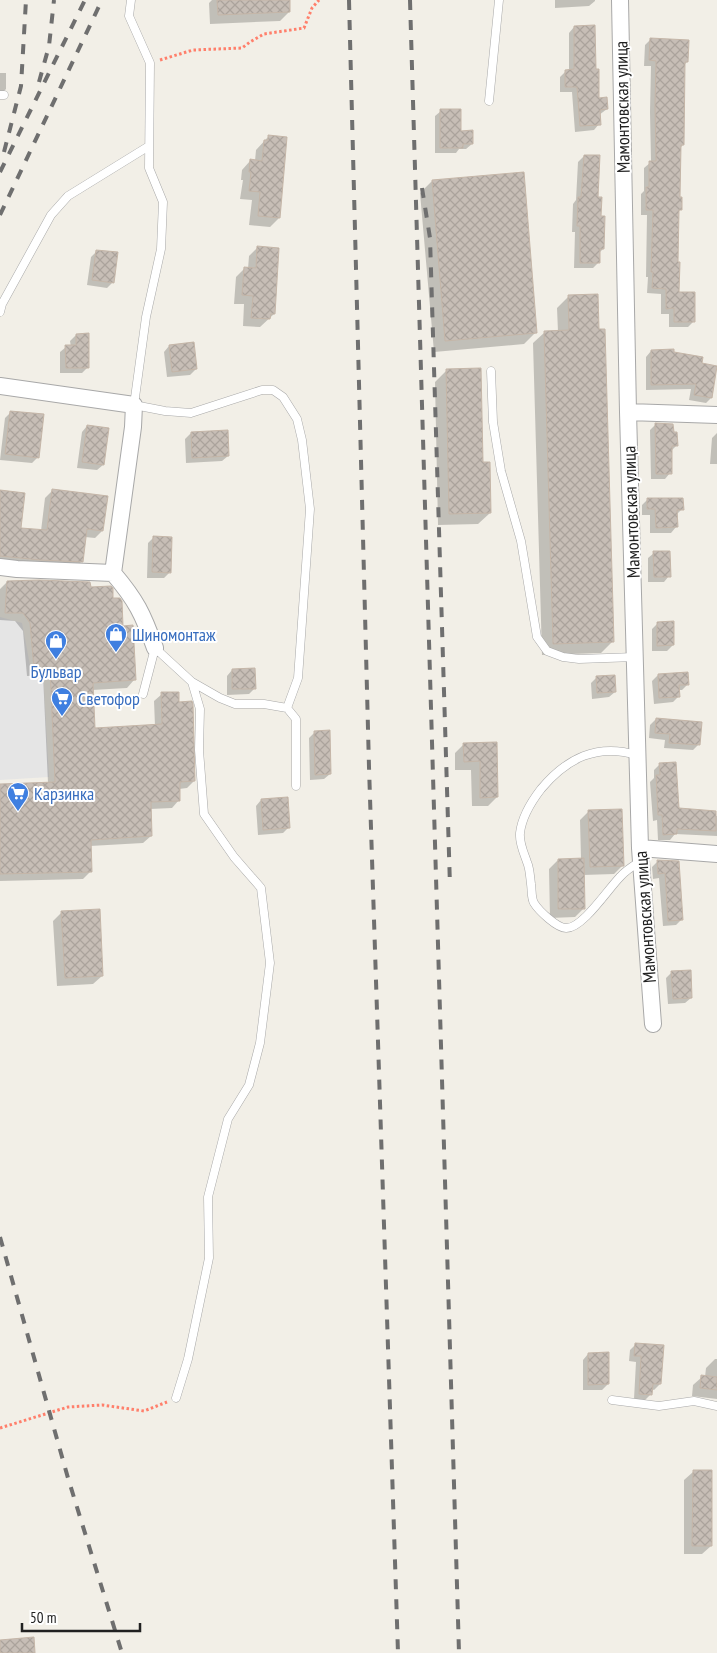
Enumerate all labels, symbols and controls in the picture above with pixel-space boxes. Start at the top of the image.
street label: Мамонтовская улица [609,41,635,173]
street label: Мамонтовская улица [617,445,645,579]
shop icon: Шиномонтаж [104,622,128,653]
place label: Шиномонтаж [132,623,216,646]
shop icon: Бульвар [44,629,68,660]
place label: Бульвар [31,660,82,683]
supermarket icon: Светофор [50,686,74,717]
place label: Светофор [78,687,140,710]
supermarket icon: Карзинка [6,781,30,812]
place label: Карзинка [34,782,94,805]
street label: Мамонтовская улица [629,850,661,984]
scale bar [22,1600,140,1632]
text: 50 m [30,1608,56,1627]

